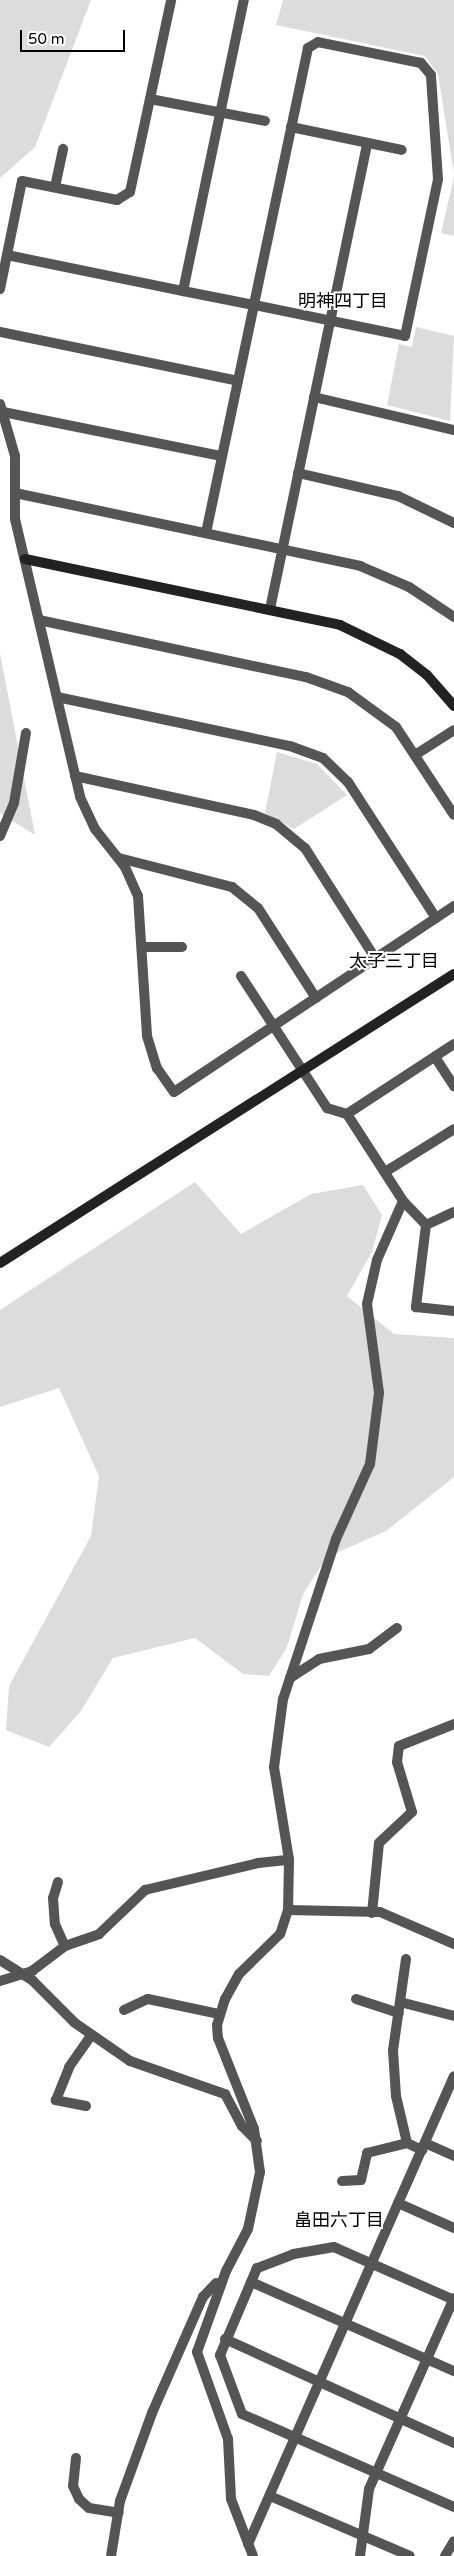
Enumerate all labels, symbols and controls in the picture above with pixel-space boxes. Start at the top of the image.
scale bar [22,20,128,52]
text: 50 m [28,30,65,48]
district label: 明神四丁目 [298,290,388,312]
district label: 太子三丁目 [349,950,439,972]
district label: 畠田六丁目 [294,2209,384,2231]

